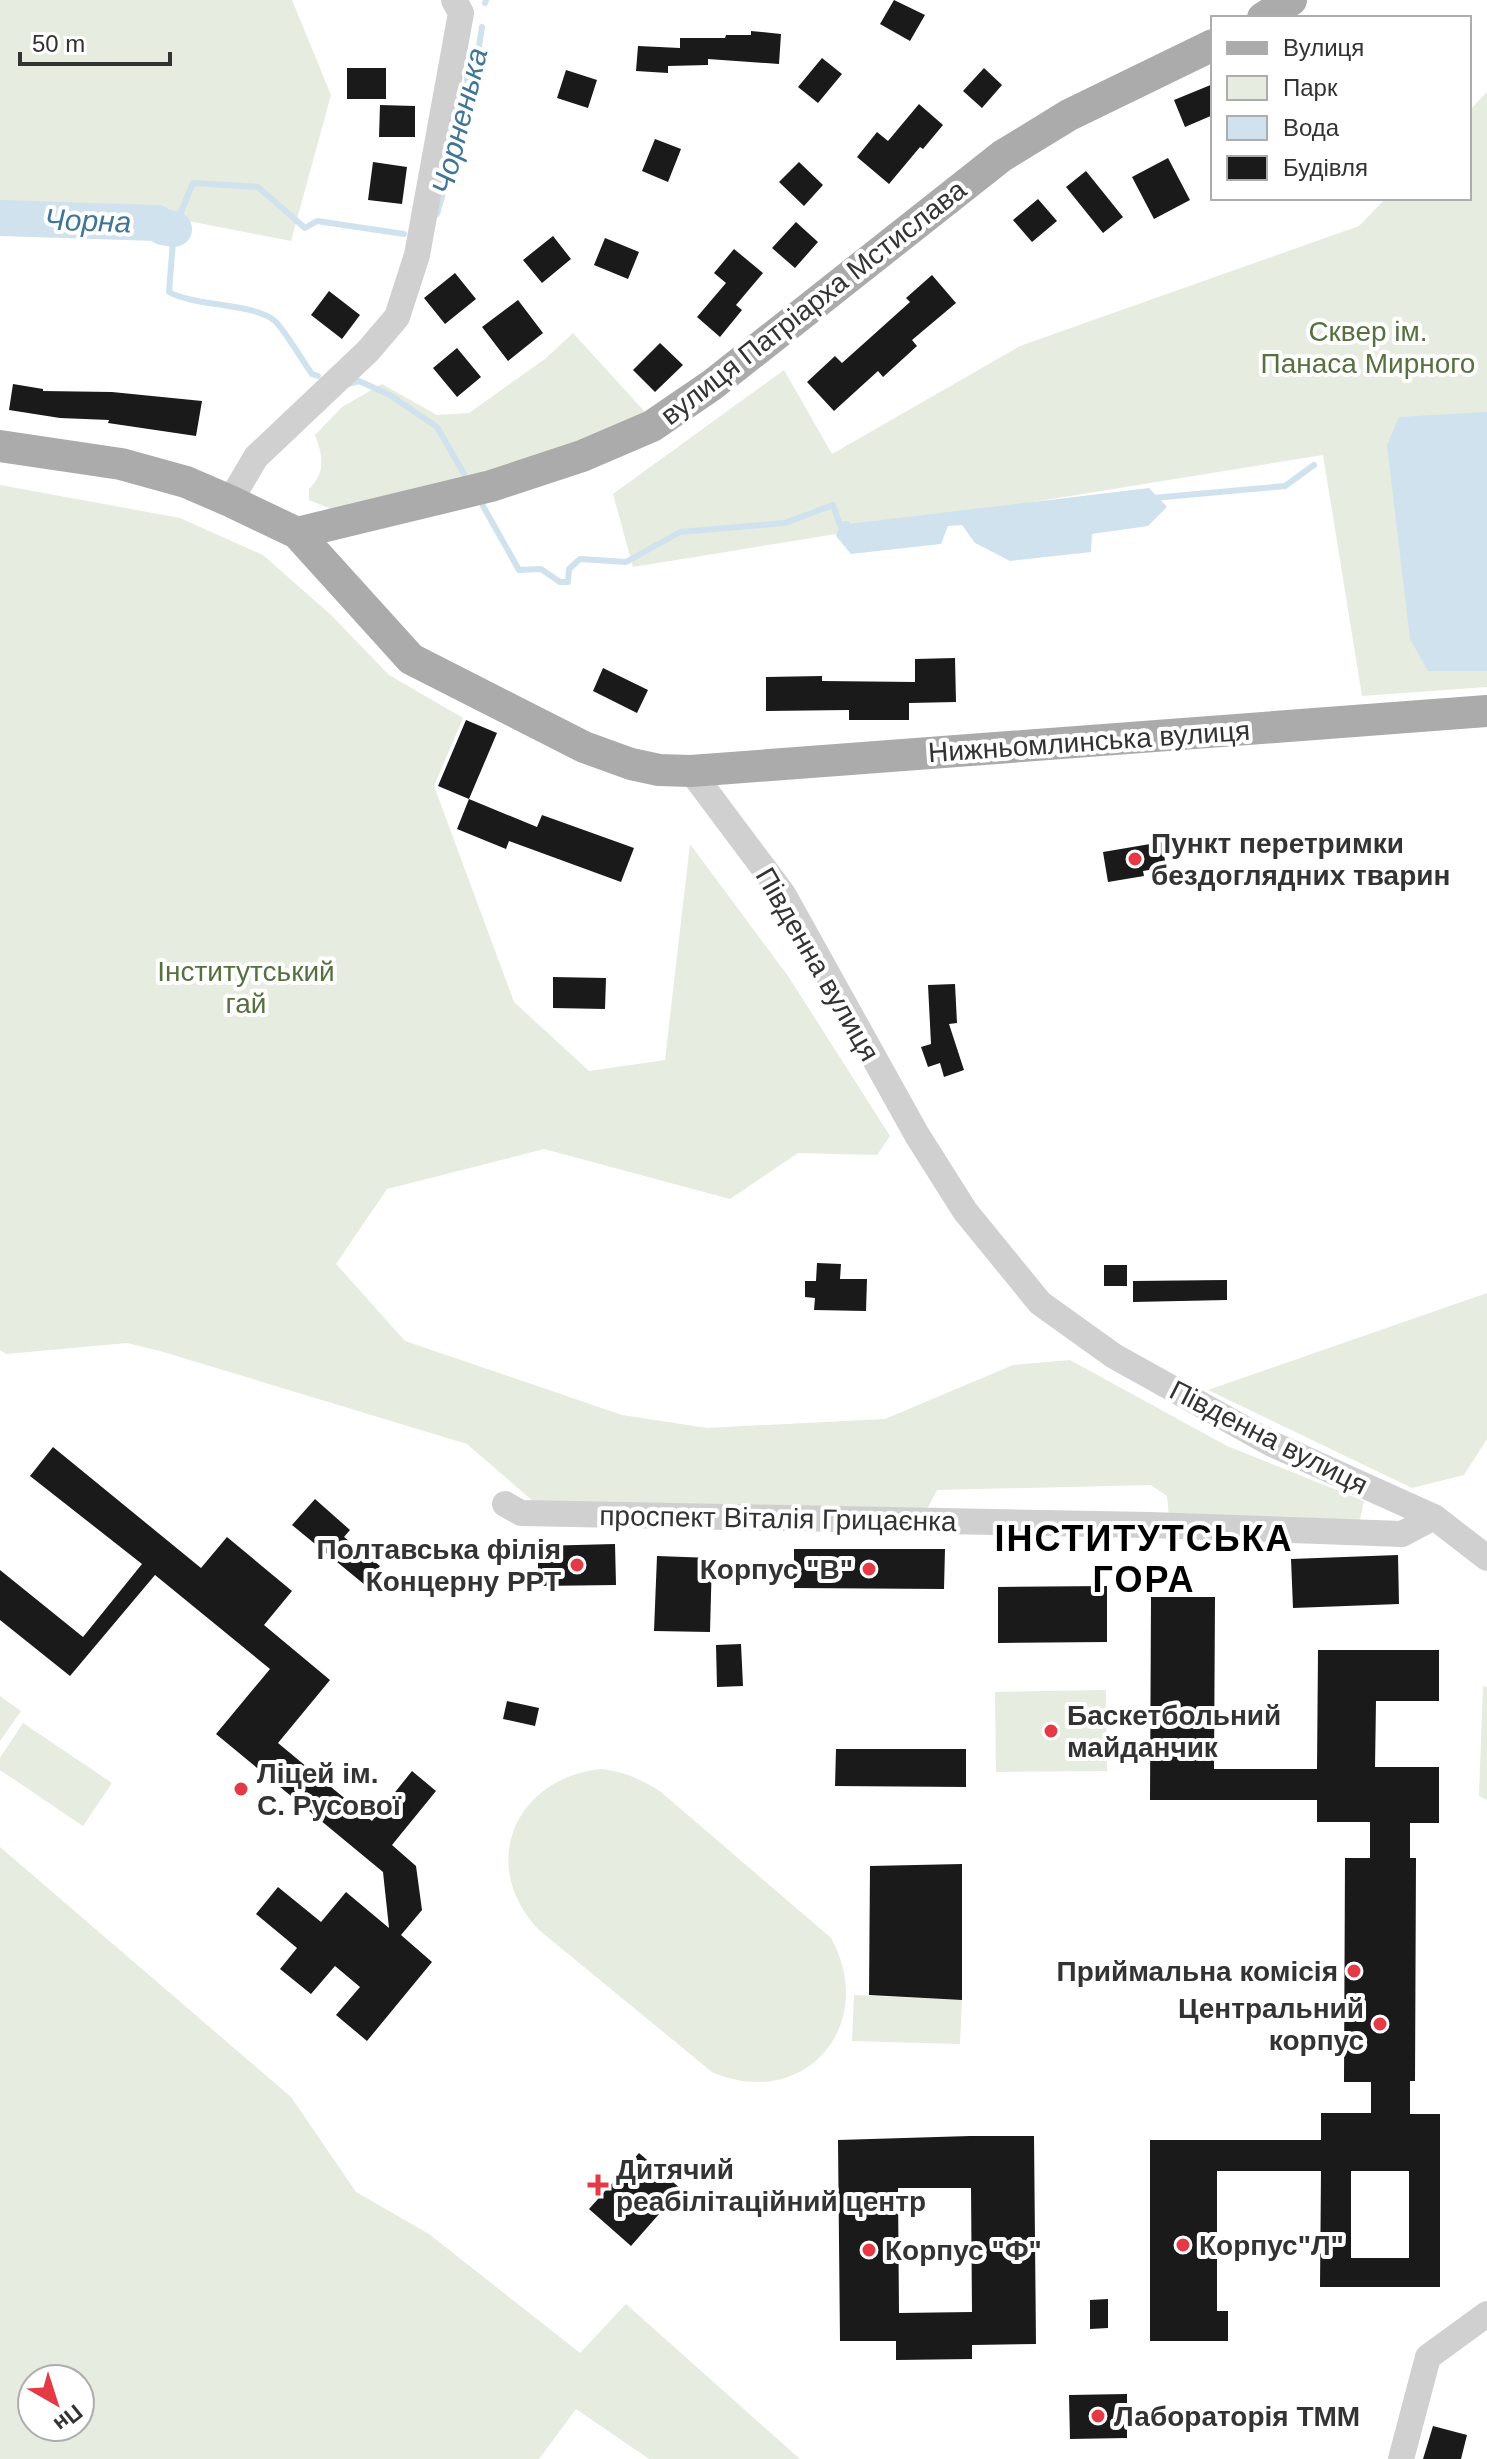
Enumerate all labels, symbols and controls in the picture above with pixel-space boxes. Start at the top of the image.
scale bar [20,16,170,66]
legend [1211,16,1471,200]
text: 50 m [32,30,85,57]
text: Вулиця [1283,34,1364,61]
water label: Чорненька [425,44,494,198]
text: Парк [1283,74,1338,101]
text: Вода [1283,114,1340,141]
text: Будівля [1283,154,1368,181]
street label: вулиця Патріарха Мстислава [655,173,972,431]
water label: Чорна [44,202,132,239]
park label: Сквер ім. Панаса Мирного [1261,316,1475,379]
street label: Нижньомлинська вулиця [927,715,1251,768]
place label: Пункт перетримки бездоглядних тварин [1151,828,1450,891]
marker: Пункт перетримки бездоглядних тварин [1126,850,1144,868]
street label: Південна вулиця [750,862,885,1066]
park label: Інститутський гай [157,956,335,1019]
street label: Південна вулиця [1165,1374,1373,1501]
street label: проспект Віталія Грицаєнка [599,1500,957,1537]
district label: ІНСТИТУТСЬКА ГОРА [994,1518,1294,1600]
place label: Полтавська філія Концерну РРТ [317,1534,561,1597]
place label: Корпус "В" [700,1554,853,1585]
marker: Полтавська філія Концерну РРТ [568,1556,586,1574]
marker: Корпус "В" [860,1560,878,1578]
place label: Баскетбольний майданчик [1067,1700,1281,1763]
marker: Баскетбольний майданчик [1042,1722,1060,1740]
place label: Ліцей ім. С. Русової [257,1758,402,1821]
marker: Ліцей ім. С. Русової [232,1780,250,1798]
place label: Приймальна комісія [1057,1956,1338,1987]
marker: Приймальна комісія [1345,1962,1363,1980]
place label: Центральний корпус [1178,1993,1364,2056]
marker: Центральний корпус [1371,2015,1389,2033]
place label: Дитячий реабілітаційний центр [616,2154,926,2217]
marker: Дитячий реабілітаційний центр [587,2174,609,2196]
place label: Корпус"Л" [1199,2230,1344,2261]
place label: Корпус "Ф" [885,2235,1042,2266]
marker: Корпус"Л" [1174,2236,1192,2254]
marker: Корпус "Ф" [860,2241,878,2259]
north arrow [16,2363,96,2443]
text: Пн [49,2399,87,2437]
place label: Лабораторія ТММ [1114,2401,1360,2432]
marker: Лабораторія ТММ [1089,2407,1107,2425]

